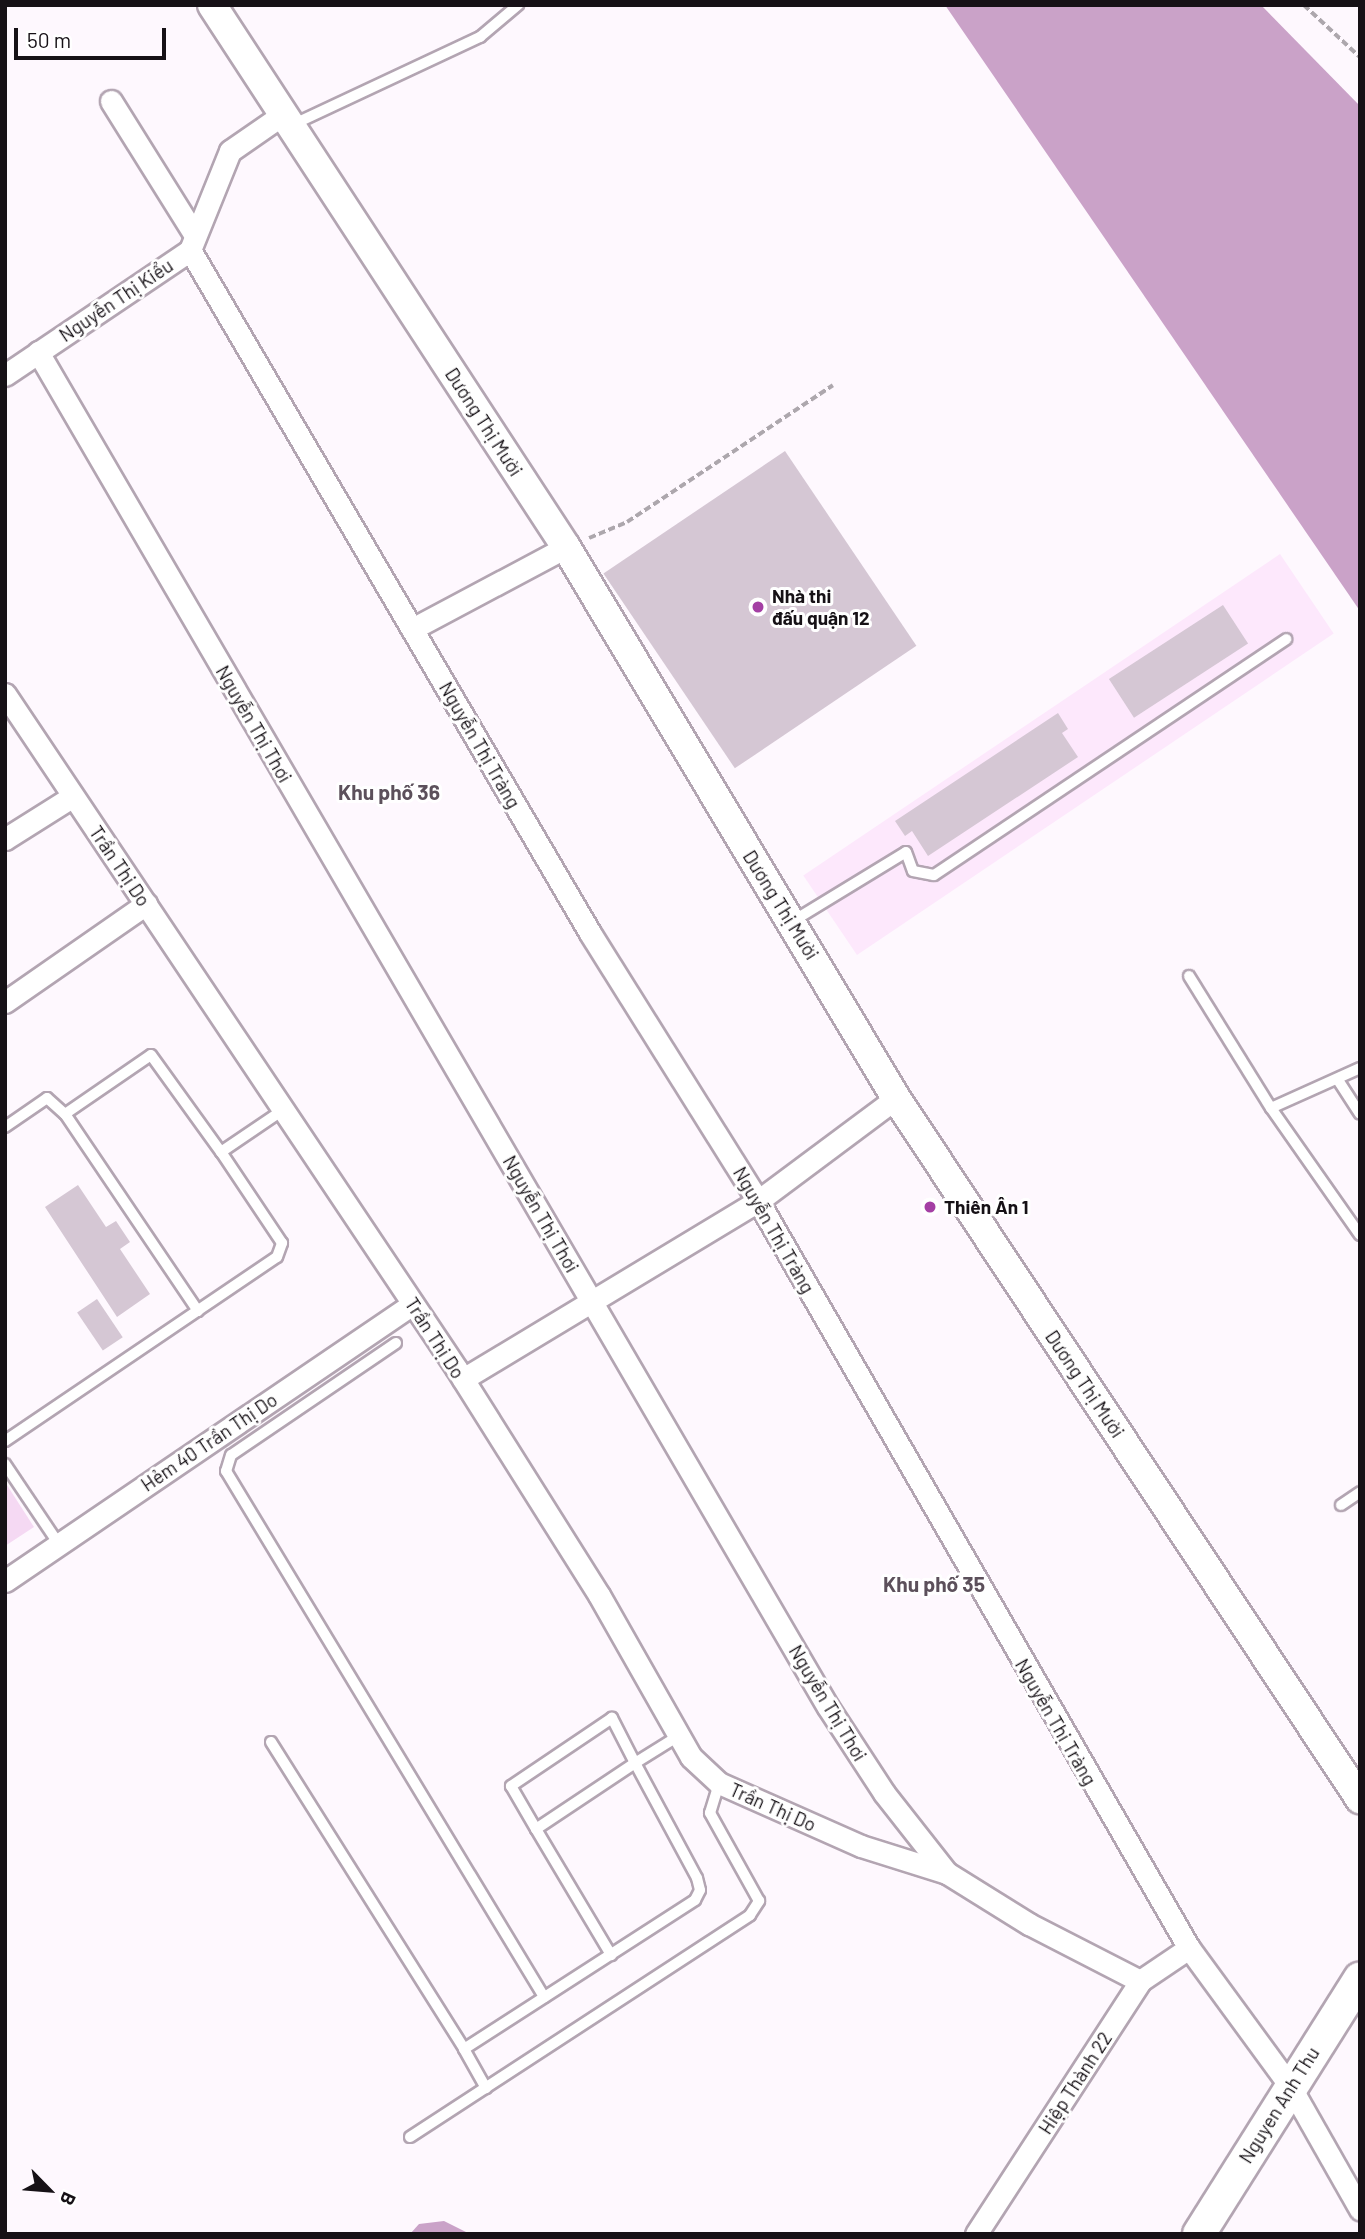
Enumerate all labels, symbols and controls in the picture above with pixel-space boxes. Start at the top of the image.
scale bar [18,14,170,58]
text: 50 m [27,27,71,52]
street label: Nguyễn Thị Kiểu [55,254,177,346]
street label: Dương Thị Mười [440,364,528,480]
place label: Nhà thi đấu quận 12 [772,585,870,629]
marker: Nhà thi đấu quận 12 [750,599,766,615]
street label: Nguyễn Thị Thơi [211,661,297,787]
street label: Nguyễn Thị Tràng [435,678,525,812]
district label: Khu phố 36 [338,779,440,805]
street label: Trần Thị Do [85,821,155,911]
street label: Dương Thị Mười [738,846,824,964]
street label: Nguyễn Thị Thơi [498,1151,584,1277]
street label: Nguyễn Thị Tràng [729,1163,819,1297]
place label: Thiên Ân 1 [944,1196,1029,1218]
marker: Thiên Ân 1 [922,1199,938,1215]
street label: Trần Thị Do [400,1293,470,1383]
street label: Dương Thị Mười [1041,1326,1129,1442]
street label: Hẻm 40 Trần Thị Do [137,1388,281,1496]
district label: Khu phố 35 [883,1571,985,1597]
street label: Nguyễn Thị Thơi [784,1641,872,1765]
street label: Nguyễn Thị Tràng [1011,1655,1101,1789]
street label: Trần Thị Do [726,1778,820,1836]
street label: Hiệp Thành 22 [1034,2028,1116,2138]
street label: Nguyen Anh Thu [1234,2043,1324,2167]
north arrow [14,2155,84,2225]
text: B [56,2189,81,2209]

